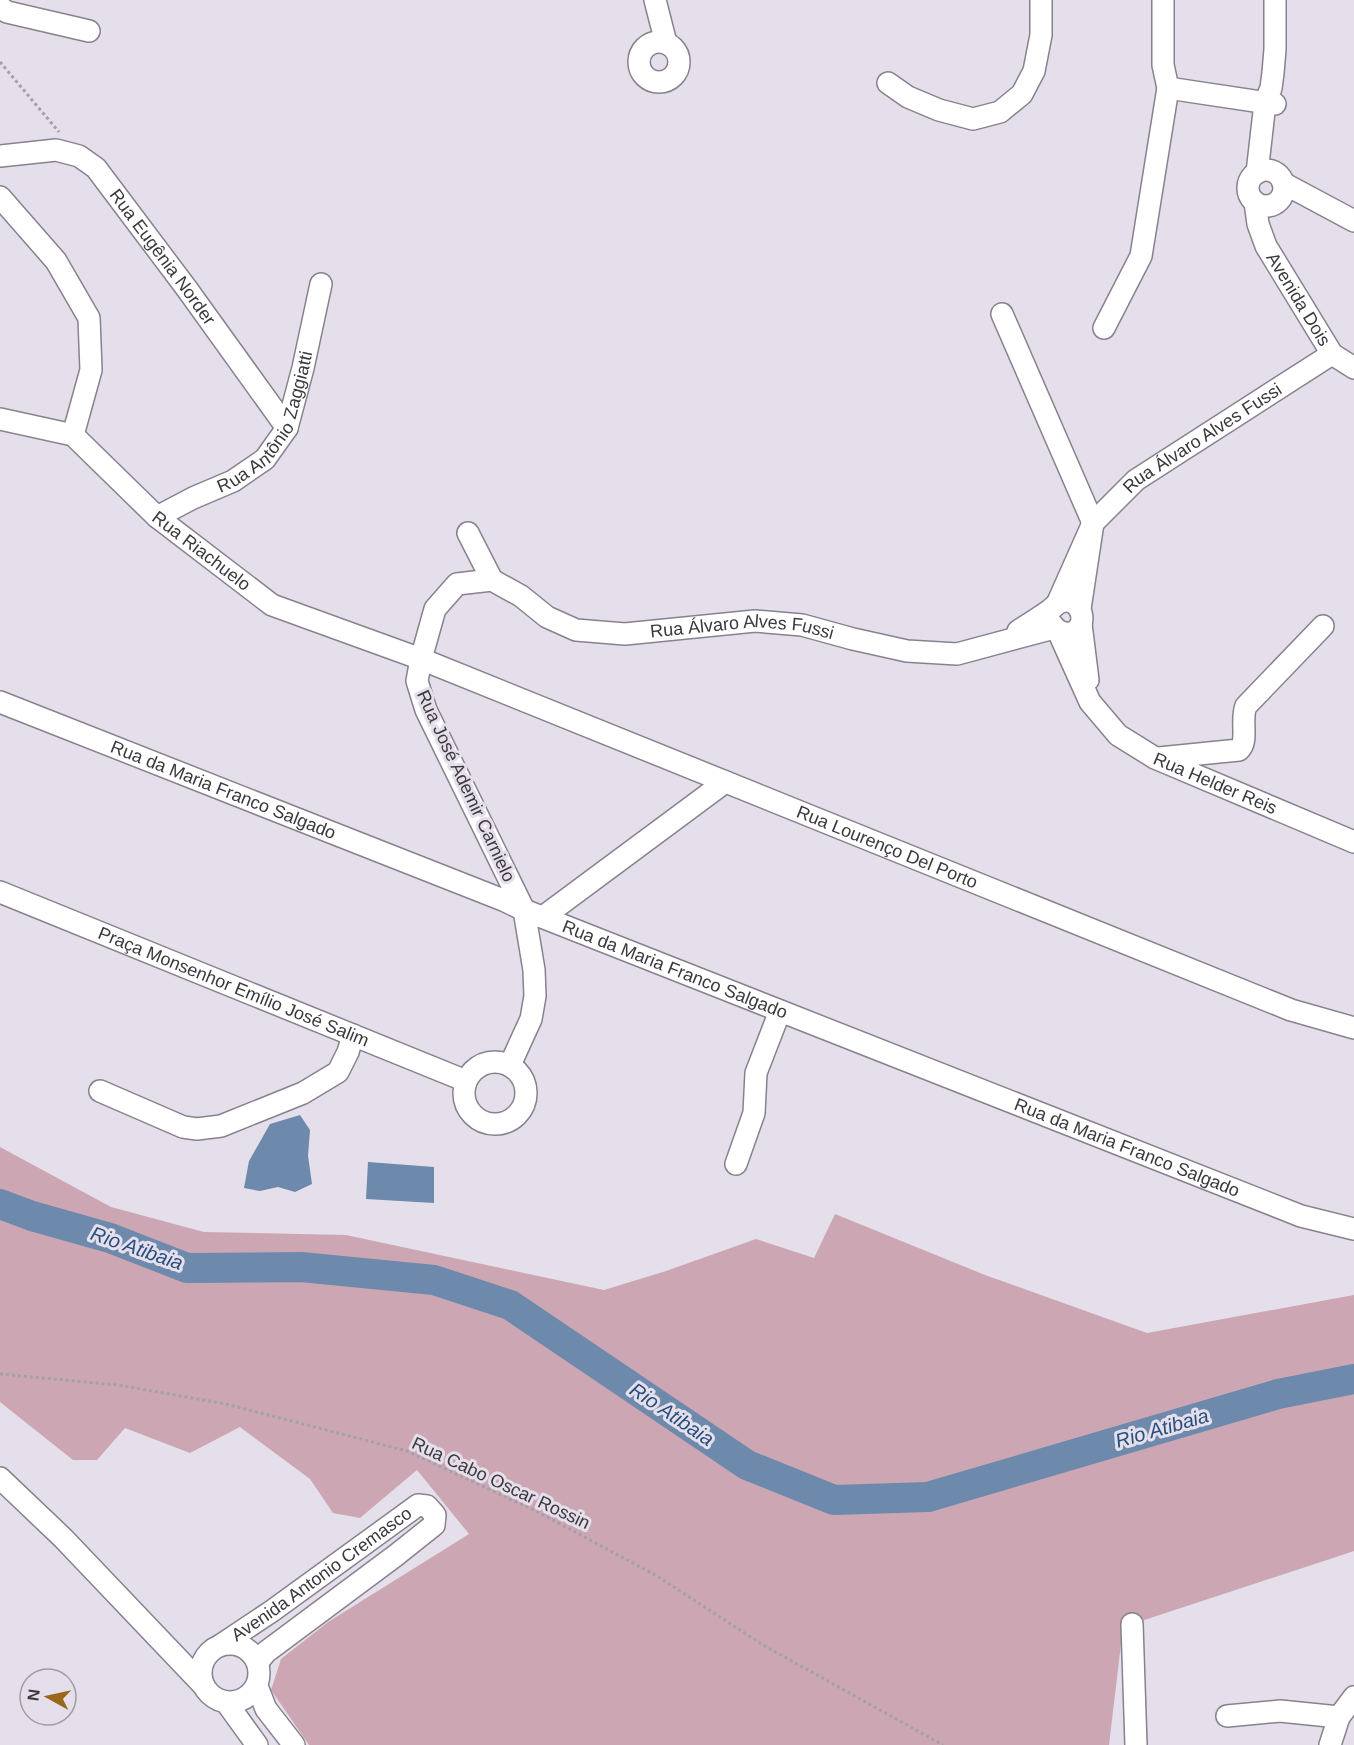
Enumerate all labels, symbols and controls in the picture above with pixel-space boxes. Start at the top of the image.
street label: Rua Eugênia Norder [105,185,220,329]
street label: Avenida Dois [1262,249,1335,350]
street label: Rua Antônio Zaggiatti [214,349,316,497]
street label: Rua Álvaro Alves Fussi [1119,379,1285,497]
street label: Rua Riachuelo [148,507,254,595]
street label: Rua Álvaro Alves Fussi [649,611,836,643]
street label: Rua José Ademir Carnielo [413,687,519,885]
street label: Rua da Maria Franco Salgado [108,737,339,843]
street label: Rua Helder Reis [1150,748,1280,818]
street label: Rua Lourenço Del Porto [794,802,980,892]
street label: Rua da Maria Franco Salgado [559,916,790,1023]
street label: Praça Monsenhor Emílio José Salim [95,923,372,1051]
street label: Rua da Maria Franco Salgado [1012,1094,1243,1201]
water label: Rio Atibaia [88,1222,186,1274]
water label: Rio Atibaia [626,1378,718,1450]
water label: Rio Atibaia [1113,1404,1211,1452]
street label: Rua Cabo Oscar Rossin [409,1433,593,1533]
street label: Avenida Antonio Cremasco [228,1503,416,1645]
north arrow [18,1667,78,1727]
text: N [24,1688,43,1702]

